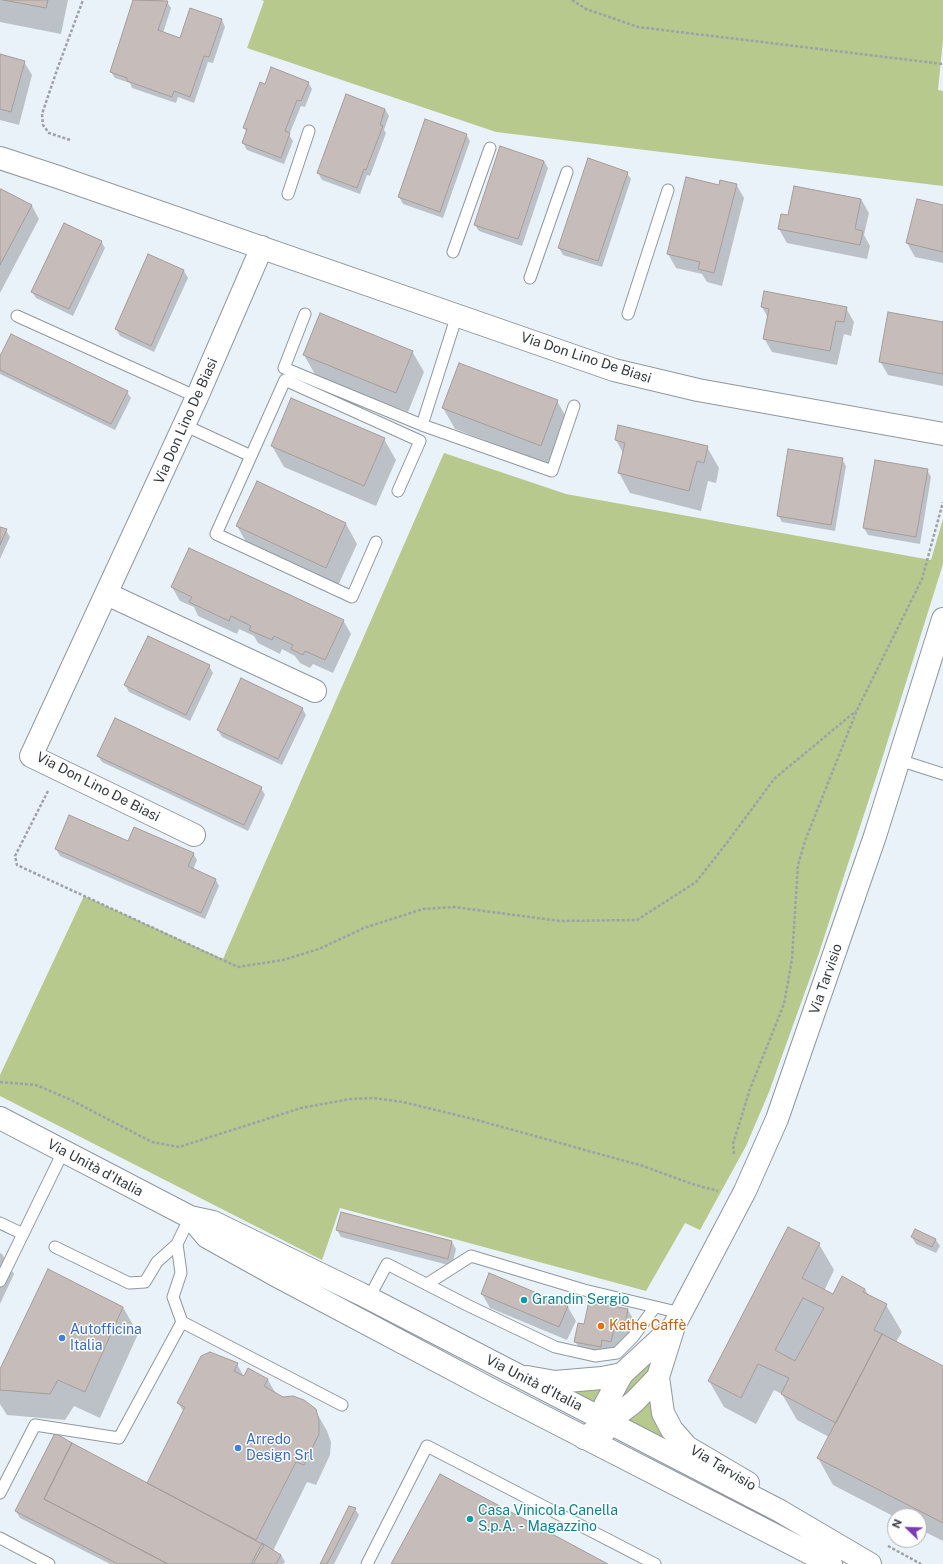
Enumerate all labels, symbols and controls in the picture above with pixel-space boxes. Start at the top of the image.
street label: Via Don Lino De Biasi [519,329,653,387]
street label: Via Don Lino De Biasi [151,355,221,487]
street label: Via Don Lino De Biasi [33,749,163,825]
street label: Via Tarvisio [806,941,846,1017]
street label: Via Unità d'Italia [44,1136,146,1200]
place label: Grandin Sergio [532,1292,629,1308]
marker: Grandin Sergio [519,1295,529,1305]
place label: Kathe Caffè [609,1318,686,1334]
marker: Kathe Caffè [596,1321,606,1331]
place label: Autofficina Italia [70,1322,142,1354]
marker: Autofficina Italia [57,1333,67,1343]
street label: Via Unità d'Italia [483,1351,585,1415]
place label: Arredo Design Srl [246,1432,313,1464]
street label: Via Tarvisio [687,1442,759,1494]
marker: Arredo Design Srl [233,1443,243,1453]
place label: Casa Vinicola Canella S.p.A. - Magazzino [478,1503,618,1536]
north arrow [887,1508,927,1548]
marker: Casa Vinicola Canella S.p.A. - Magazzino [465,1514,475,1524]
text: N [890,1517,904,1530]

